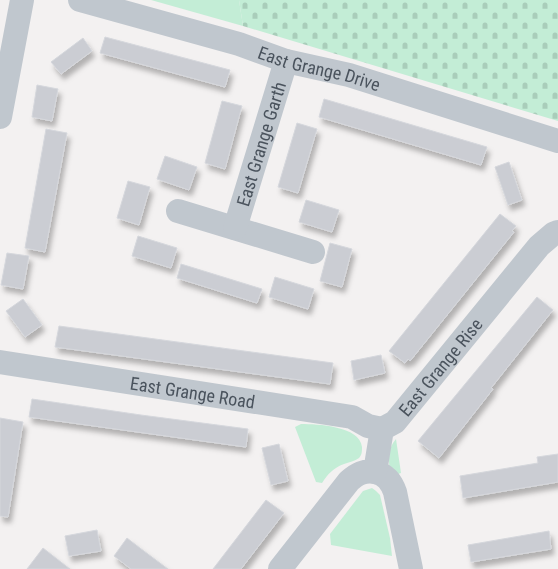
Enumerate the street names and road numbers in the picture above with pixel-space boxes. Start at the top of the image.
street label: East Grange Drive [255,41,383,95]
street label: East Grange Garth [232,79,290,209]
street label: East Grange Rise [394,314,486,420]
street label: East Grange Road [129,372,257,412]

